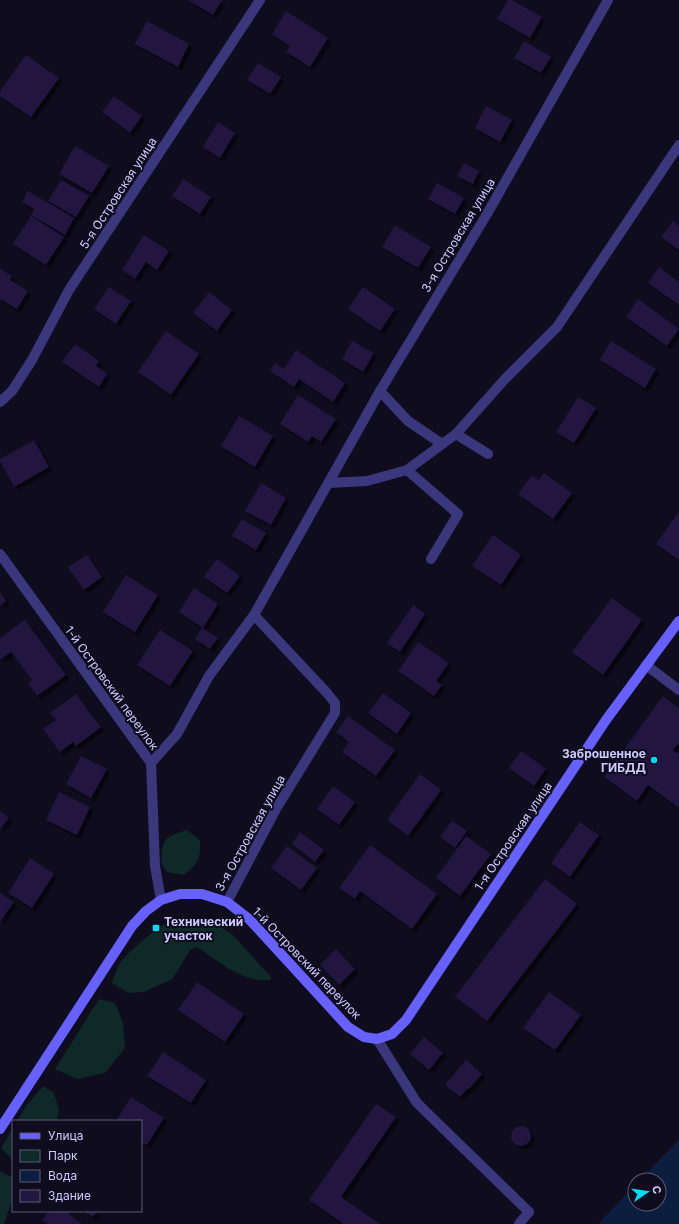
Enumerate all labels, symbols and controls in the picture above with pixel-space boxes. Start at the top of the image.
street label: 5-я Островская улица [76,134,160,252]
street label: 3-я Островская улица [418,175,498,295]
street label: 1-й Островский переулок [62,623,162,753]
place label: Заброшенное ГИБДД [562,746,646,775]
marker: Заброшенное ГИБДД [649,755,659,765]
street label: 3-я Островская улица [212,772,288,894]
street label: 1-я Островская улица [471,779,555,893]
street label: 1-й Островский переулок [250,904,365,1022]
place label: Технический участок [164,914,243,943]
marker: Технический участок [151,923,161,933]
legend [12,1120,142,1212]
text: Улица [48,1128,83,1143]
text: Парк [48,1148,78,1163]
text: Вода [48,1168,77,1183]
north arrow [627,1172,667,1212]
text: С [649,1184,664,1195]
text: Здание [48,1188,91,1203]

